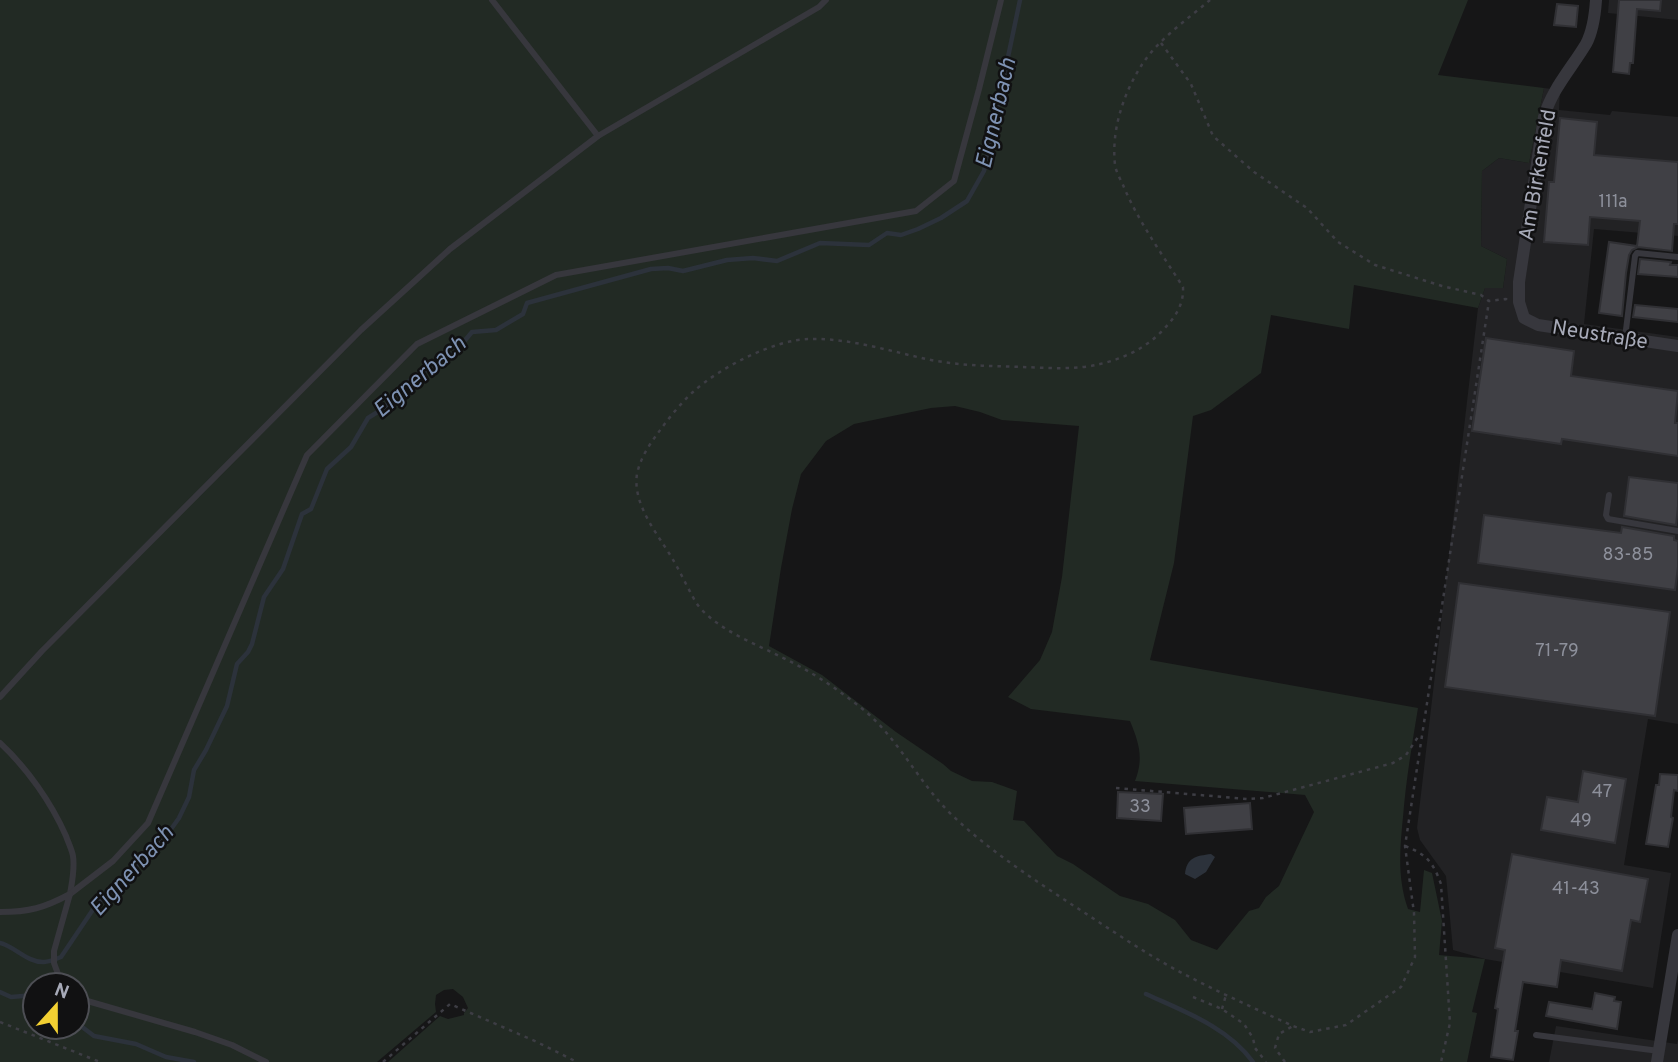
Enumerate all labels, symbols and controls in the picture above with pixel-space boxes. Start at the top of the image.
water label: Eignerbach [971,55,1024,172]
street label: Am Birkenfeld [1514,107,1563,243]
house number: 111a [1598,191,1628,214]
street label: Neustraße [1550,315,1650,356]
water label: Eignerbach [368,330,474,425]
house number: 83-85 [1602,544,1654,567]
house number: 71-79 [1535,640,1579,663]
house number: 47 [1592,781,1612,804]
house number: 33 [1129,796,1151,819]
house number: 49 [1570,810,1592,833]
water label: Eignerbach [84,820,182,923]
house number: 41-43 [1552,878,1600,901]
north arrow [21,971,91,1041]
text: N [51,978,72,1006]

